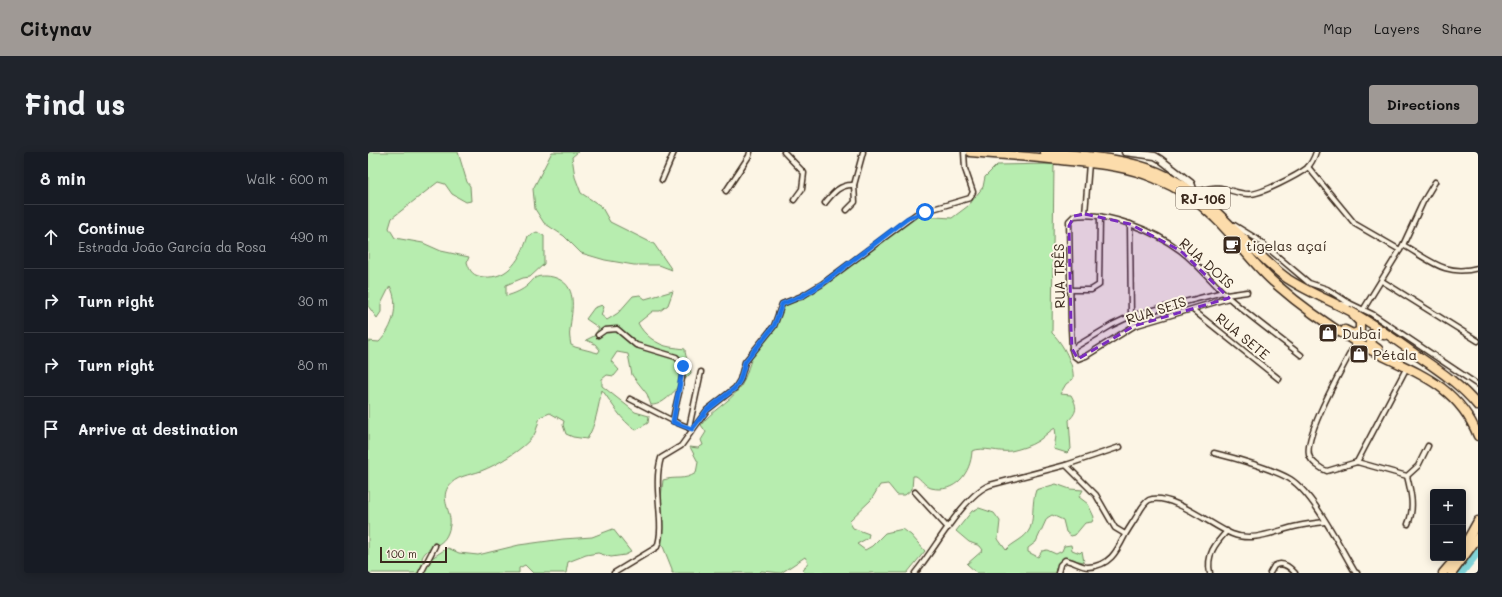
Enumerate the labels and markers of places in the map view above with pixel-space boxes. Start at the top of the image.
cafe icon: tigelas açaí [1221,234,1243,256]
place label: tigelas açaí [1246,236,1327,255]
shop icon: Dubai [1317,322,1339,344]
place label: Dubai [1342,324,1381,343]
shop icon: Pétala [1348,343,1370,365]
place label: Pétala [1373,345,1417,364]

